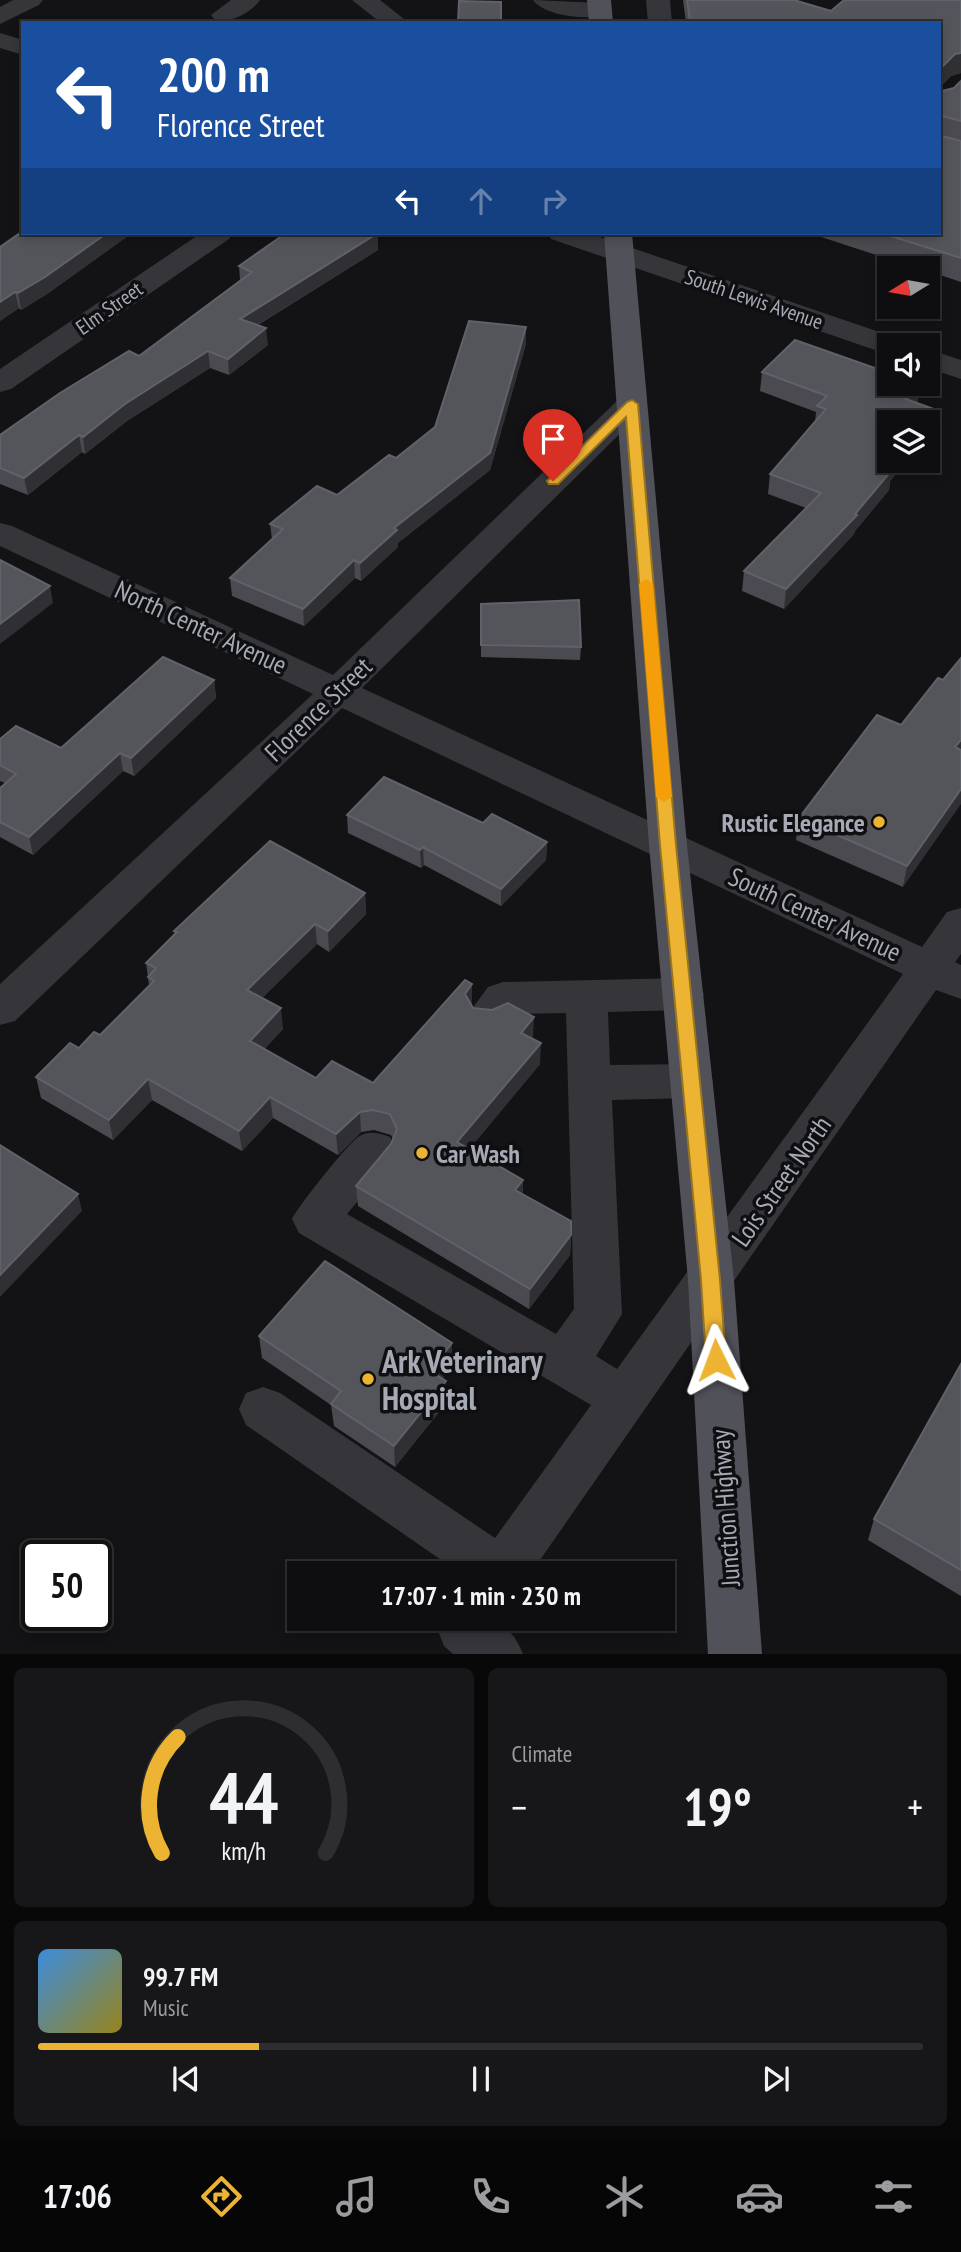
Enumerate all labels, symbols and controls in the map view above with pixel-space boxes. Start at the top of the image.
text: 200 m [157,42,270,106]
icon: left [42,49,133,140]
text: Florence Street [157,104,325,146]
icon: left [389,182,427,220]
icon: ahead [462,182,500,220]
icon: right [535,182,573,220]
north arrow [877,256,940,318]
map controls [877,256,940,473]
street label: South Lewis Avenue [682,263,826,335]
street label: Elm Street [70,275,148,341]
button: sound [877,333,940,396]
pin [523,409,583,481]
button: layers [877,410,940,473]
icon: arrive [534,420,572,458]
street label: North Center Avenue [110,573,292,681]
street label: Florence Street [258,650,378,768]
place label: Rustic Elegance [721,806,865,839]
marker: Rustic Elegance [871,814,887,830]
street label: South Center Avenue [724,860,906,968]
street label: Lois Street North [724,1109,838,1253]
place label: Car Wash [436,1137,520,1170]
marker: Car Wash [414,1145,430,1161]
position arrow [679,1323,753,1397]
place label: Ark Veterinary Hospital [381,1340,544,1419]
marker: Ark Veterinary Hospital [360,1371,376,1387]
street label: Junction Highway [703,1428,747,1588]
speed limit sign: 50 [21,1540,112,1631]
text: 17:07 · 1 min · 230 m [381,1579,581,1612]
text: Climate [512,1739,572,1768]
text: 44 [209,1750,279,1844]
text: 19° [683,1773,752,1840]
text: − [512,1782,527,1831]
text: + [907,1782,923,1831]
text: km/h [222,1835,266,1867]
text: 99.7 FM [143,1960,218,1993]
text: Music [143,1993,189,2022]
icon: previous [167,2060,205,2098]
icon: pause [462,2060,500,2098]
icon: next [757,2060,795,2098]
icon: directions [197,2172,246,2221]
icon: music [332,2172,381,2221]
icon: phone [466,2172,515,2221]
icon: climate [600,2172,649,2221]
icon: car [735,2172,784,2221]
icon: filters [869,2172,918,2221]
text: 17:06 [43,2175,112,2217]

